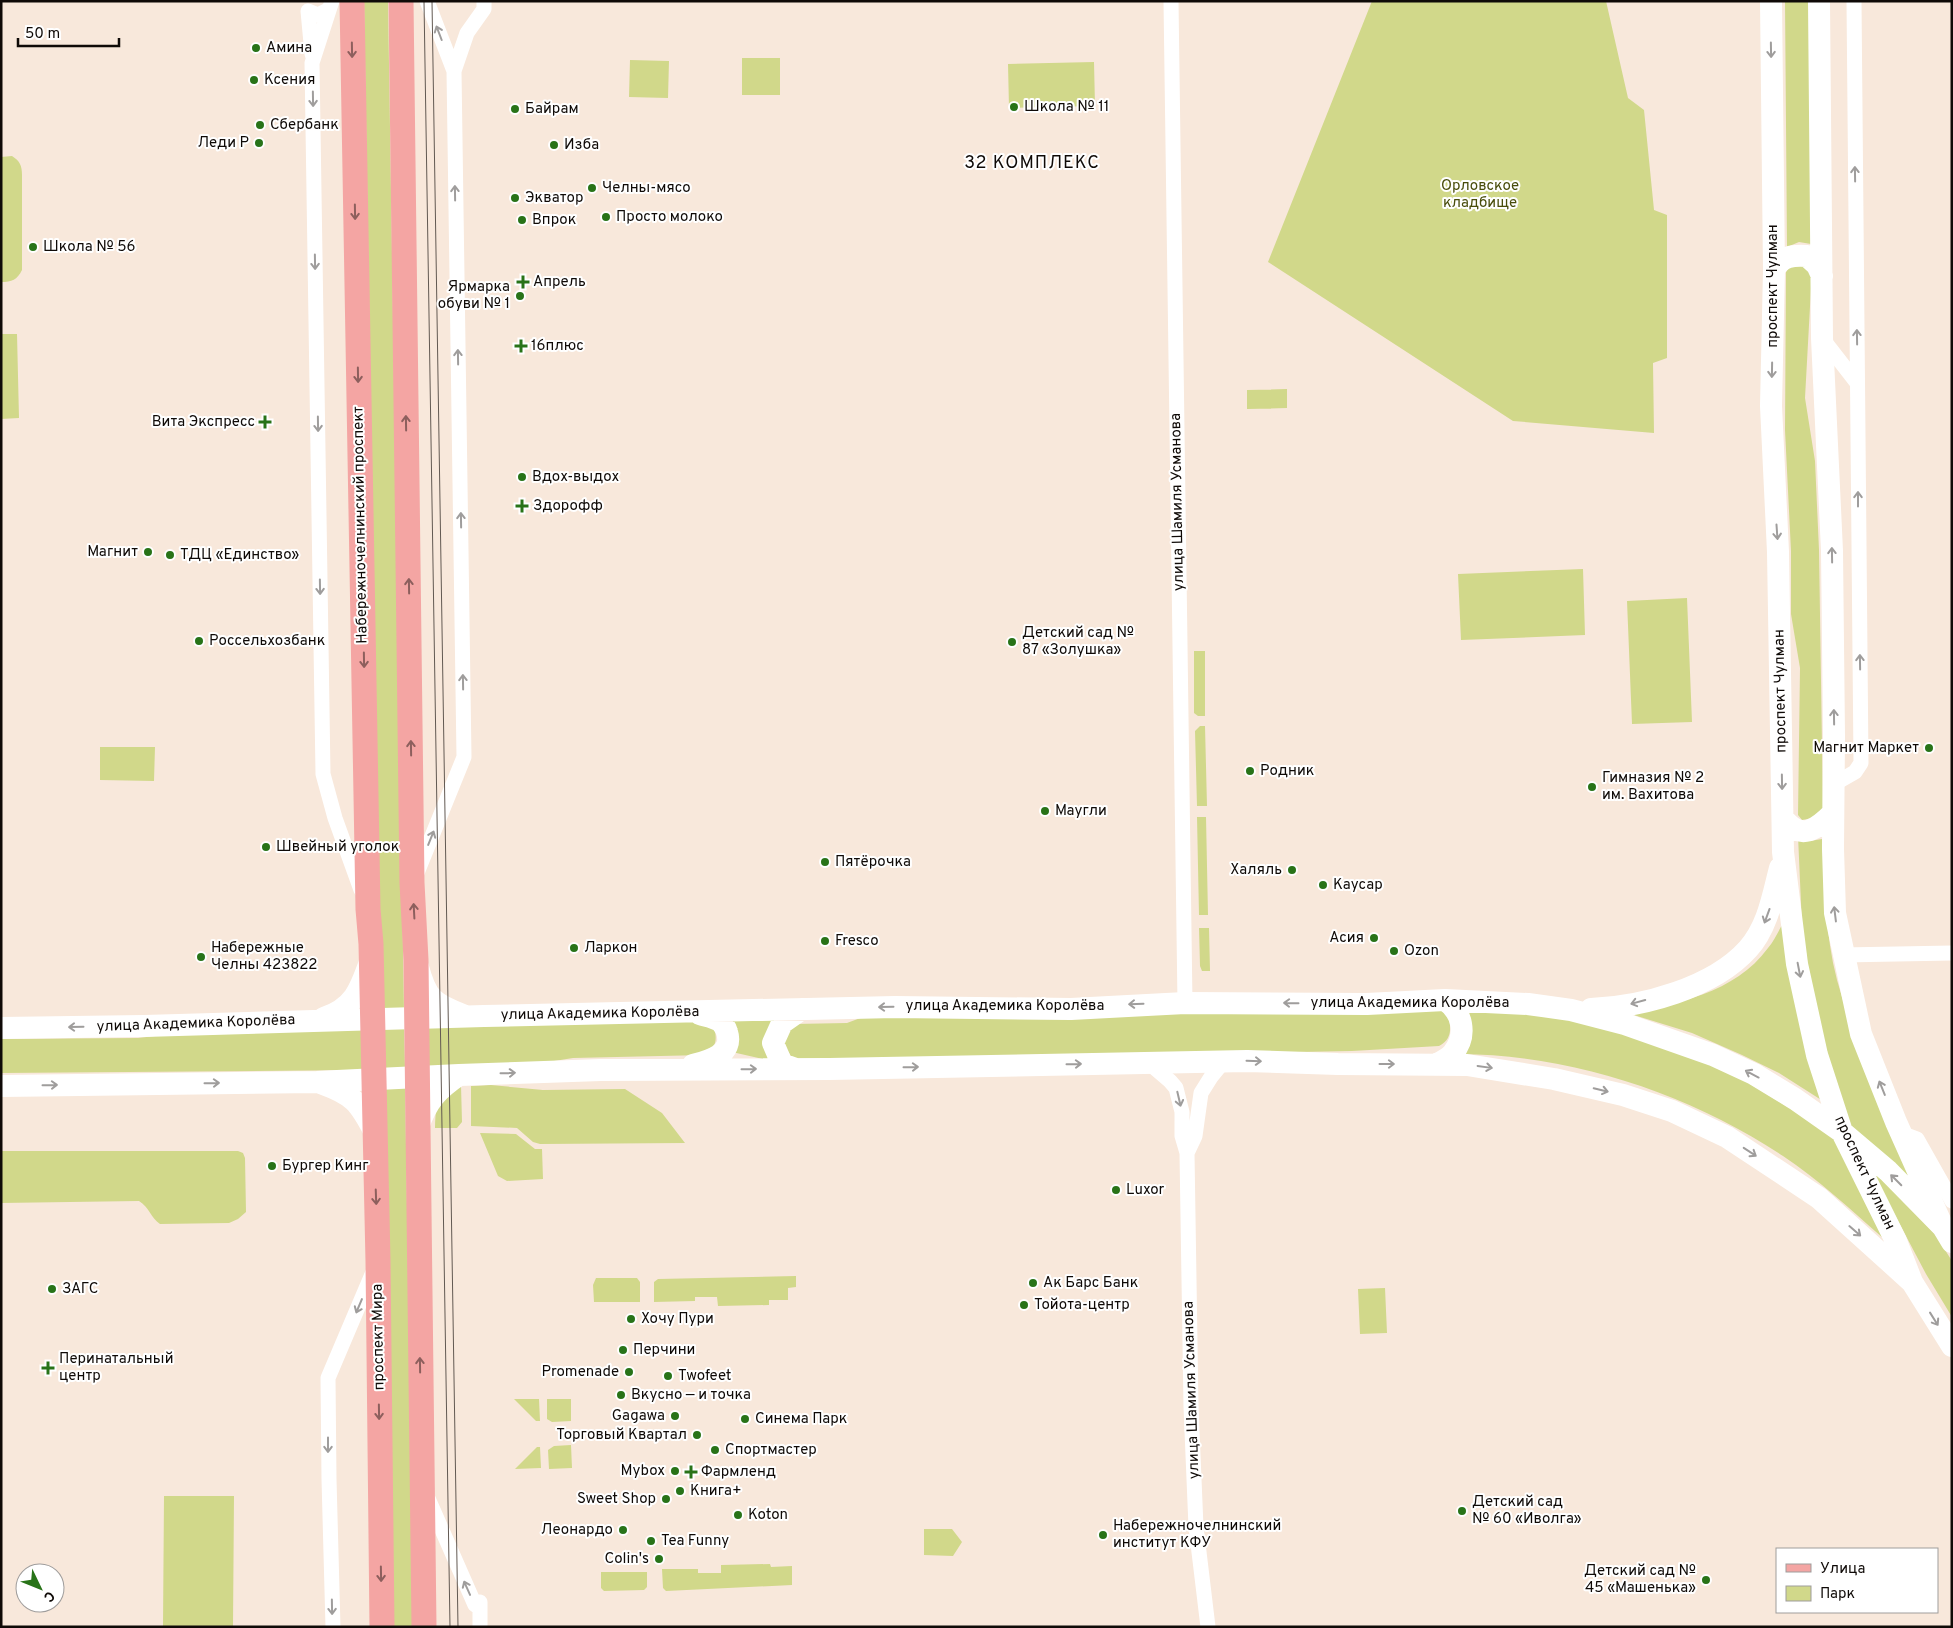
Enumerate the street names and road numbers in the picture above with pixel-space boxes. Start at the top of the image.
street label: проспект Чулман [1764,224,1783,348]
street label: Набережночелнинский проспект [349,406,373,644]
street label: улица Шамиля Усманова [1167,413,1189,591]
street label: проспект Чулман [1770,629,1792,753]
street label: улица Академика Королёва [1311,994,1509,1013]
street label: улица Академика Королёва [906,997,1104,1016]
street label: улица Академика Королёва [500,1003,700,1025]
street label: улица Академика Королёва [96,1011,296,1037]
street label: проспект Чулман [1829,1113,1899,1233]
street label: проспект Мира [369,1284,389,1390]
street label: улица Шамиля Усманова [1179,1301,1205,1479]

